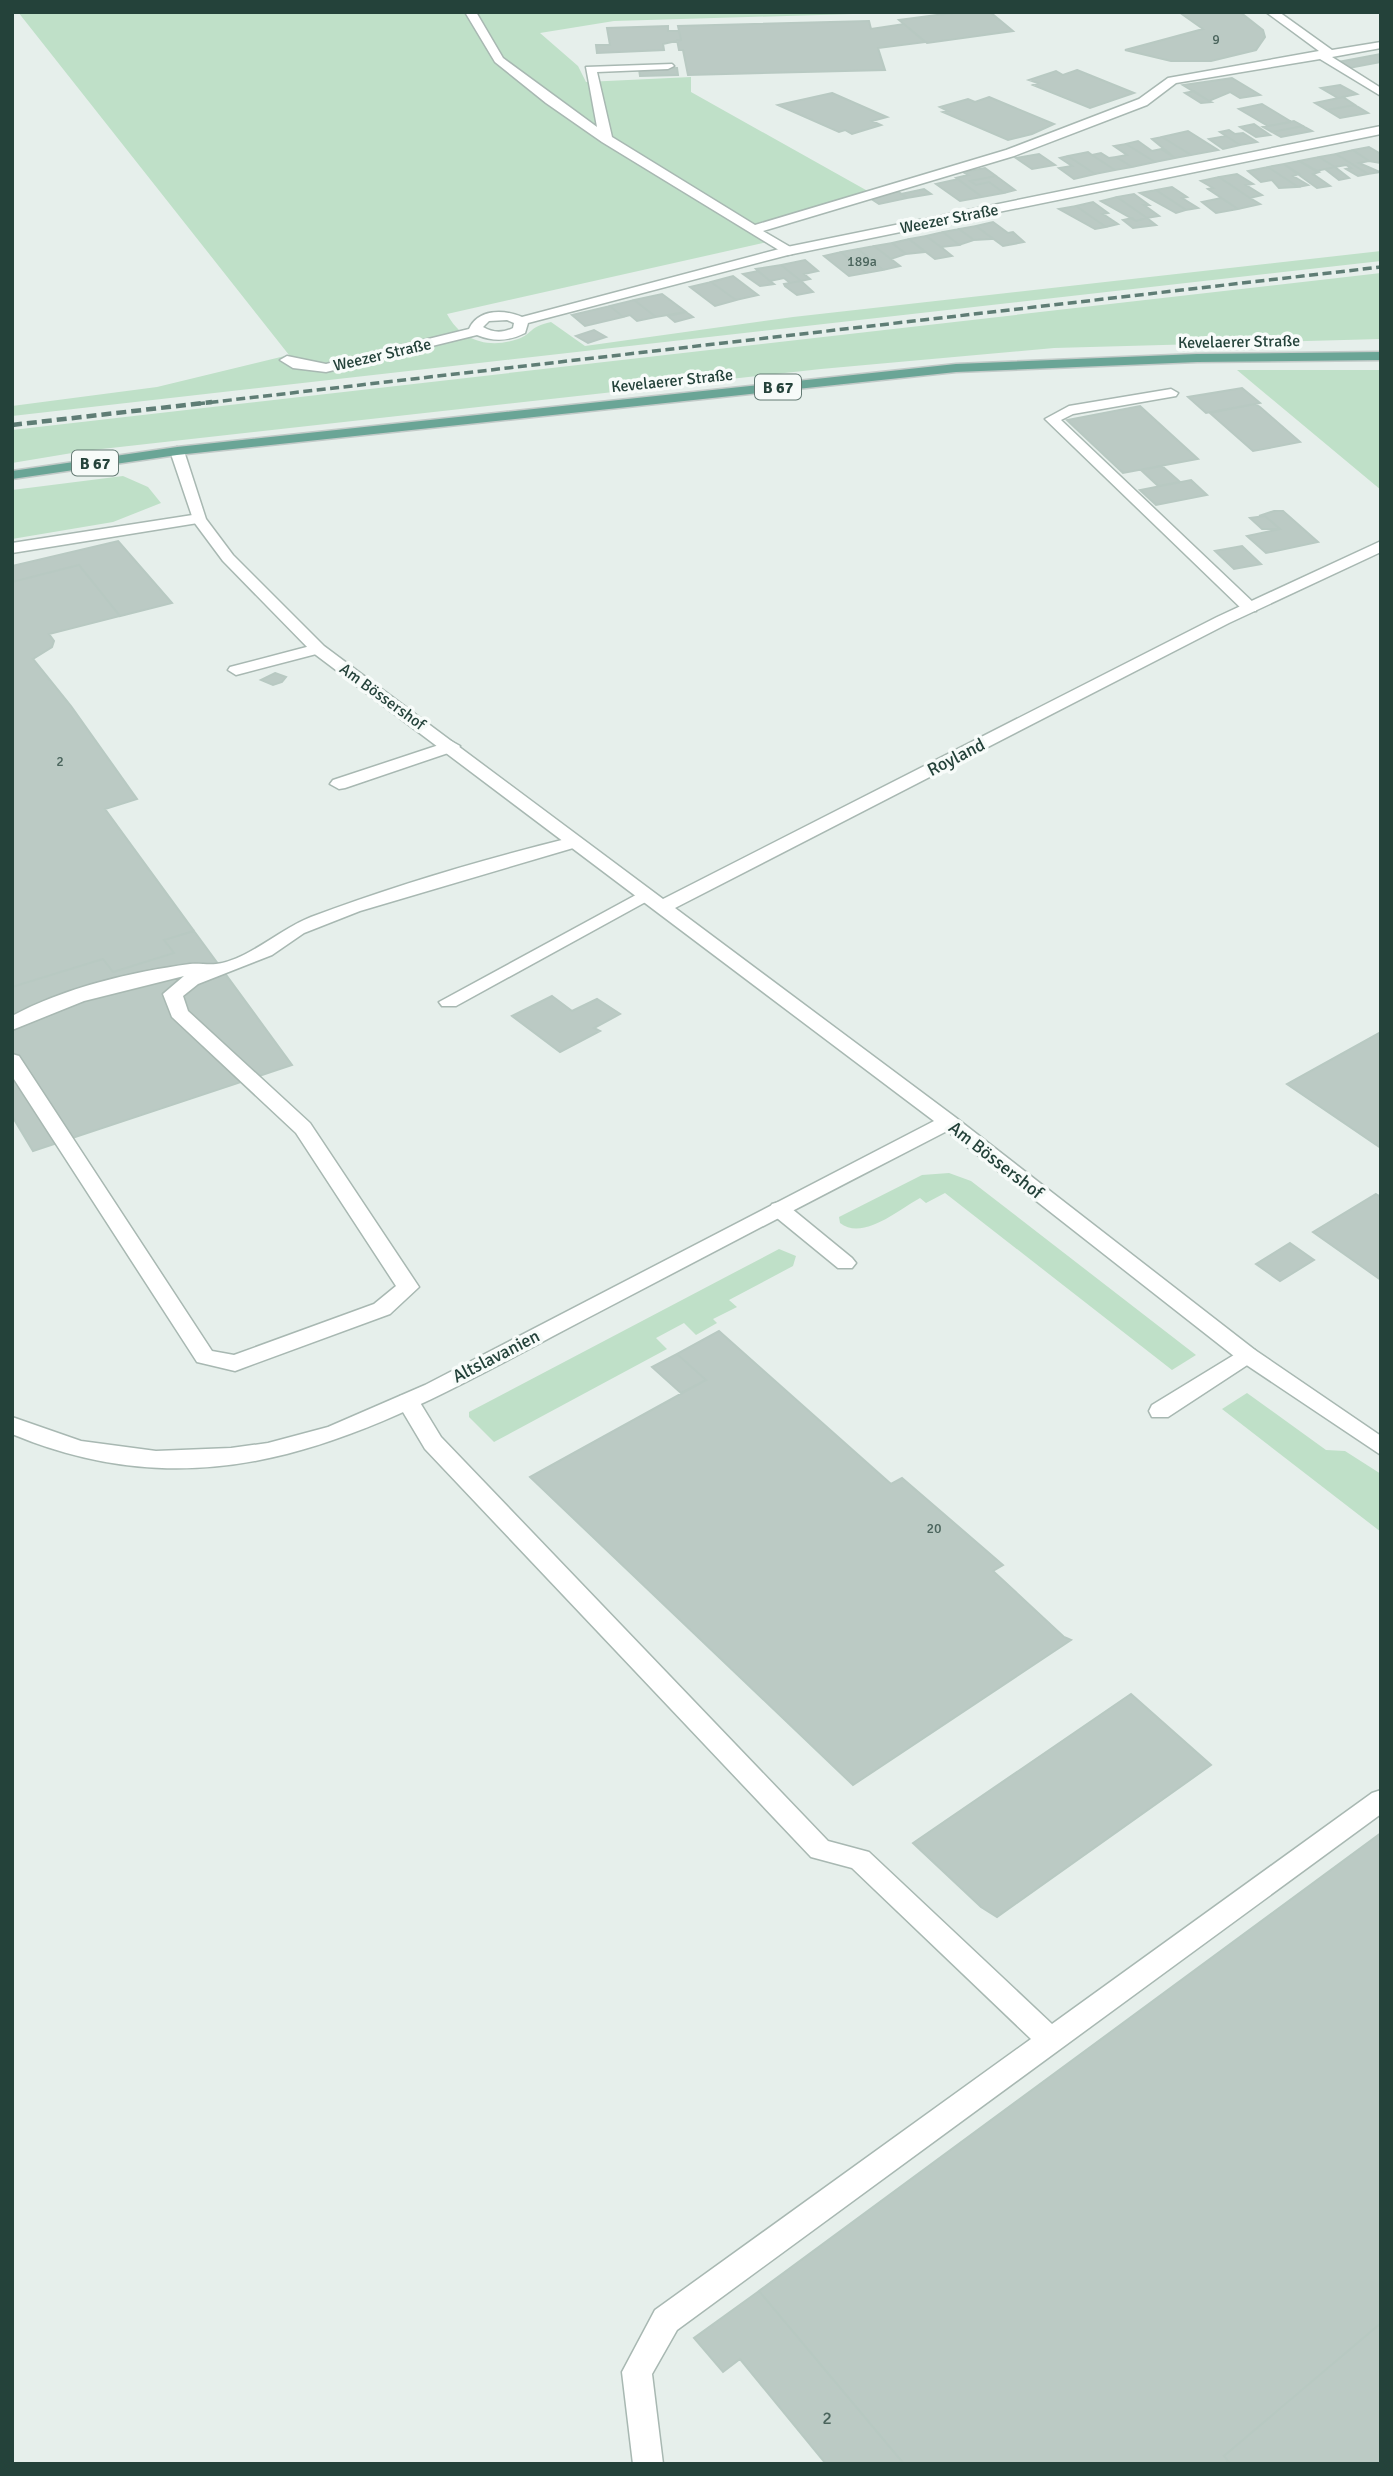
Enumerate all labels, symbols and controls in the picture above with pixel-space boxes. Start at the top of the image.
house number: 9 [1212,31,1220,48]
street label: Weezer Straße [898,200,1000,238]
house number: 189a [847,253,877,270]
street label: Kevelaerer Straße [1178,331,1300,353]
street label: Weezer Straße [331,334,433,376]
street label: Kevelaerer Straße [610,365,734,397]
road number: B 67 [755,374,801,400]
road number: B 67 [72,450,118,476]
street label: Am Bössershof [336,659,430,735]
street label: Royland [923,733,989,781]
house number: 2 [56,753,64,770]
street label: Am Bössershof [944,1116,1048,1204]
street label: Altslavanien [449,1325,543,1387]
house number: 20 [926,1520,942,1537]
house number: 2 [822,2407,832,2429]

